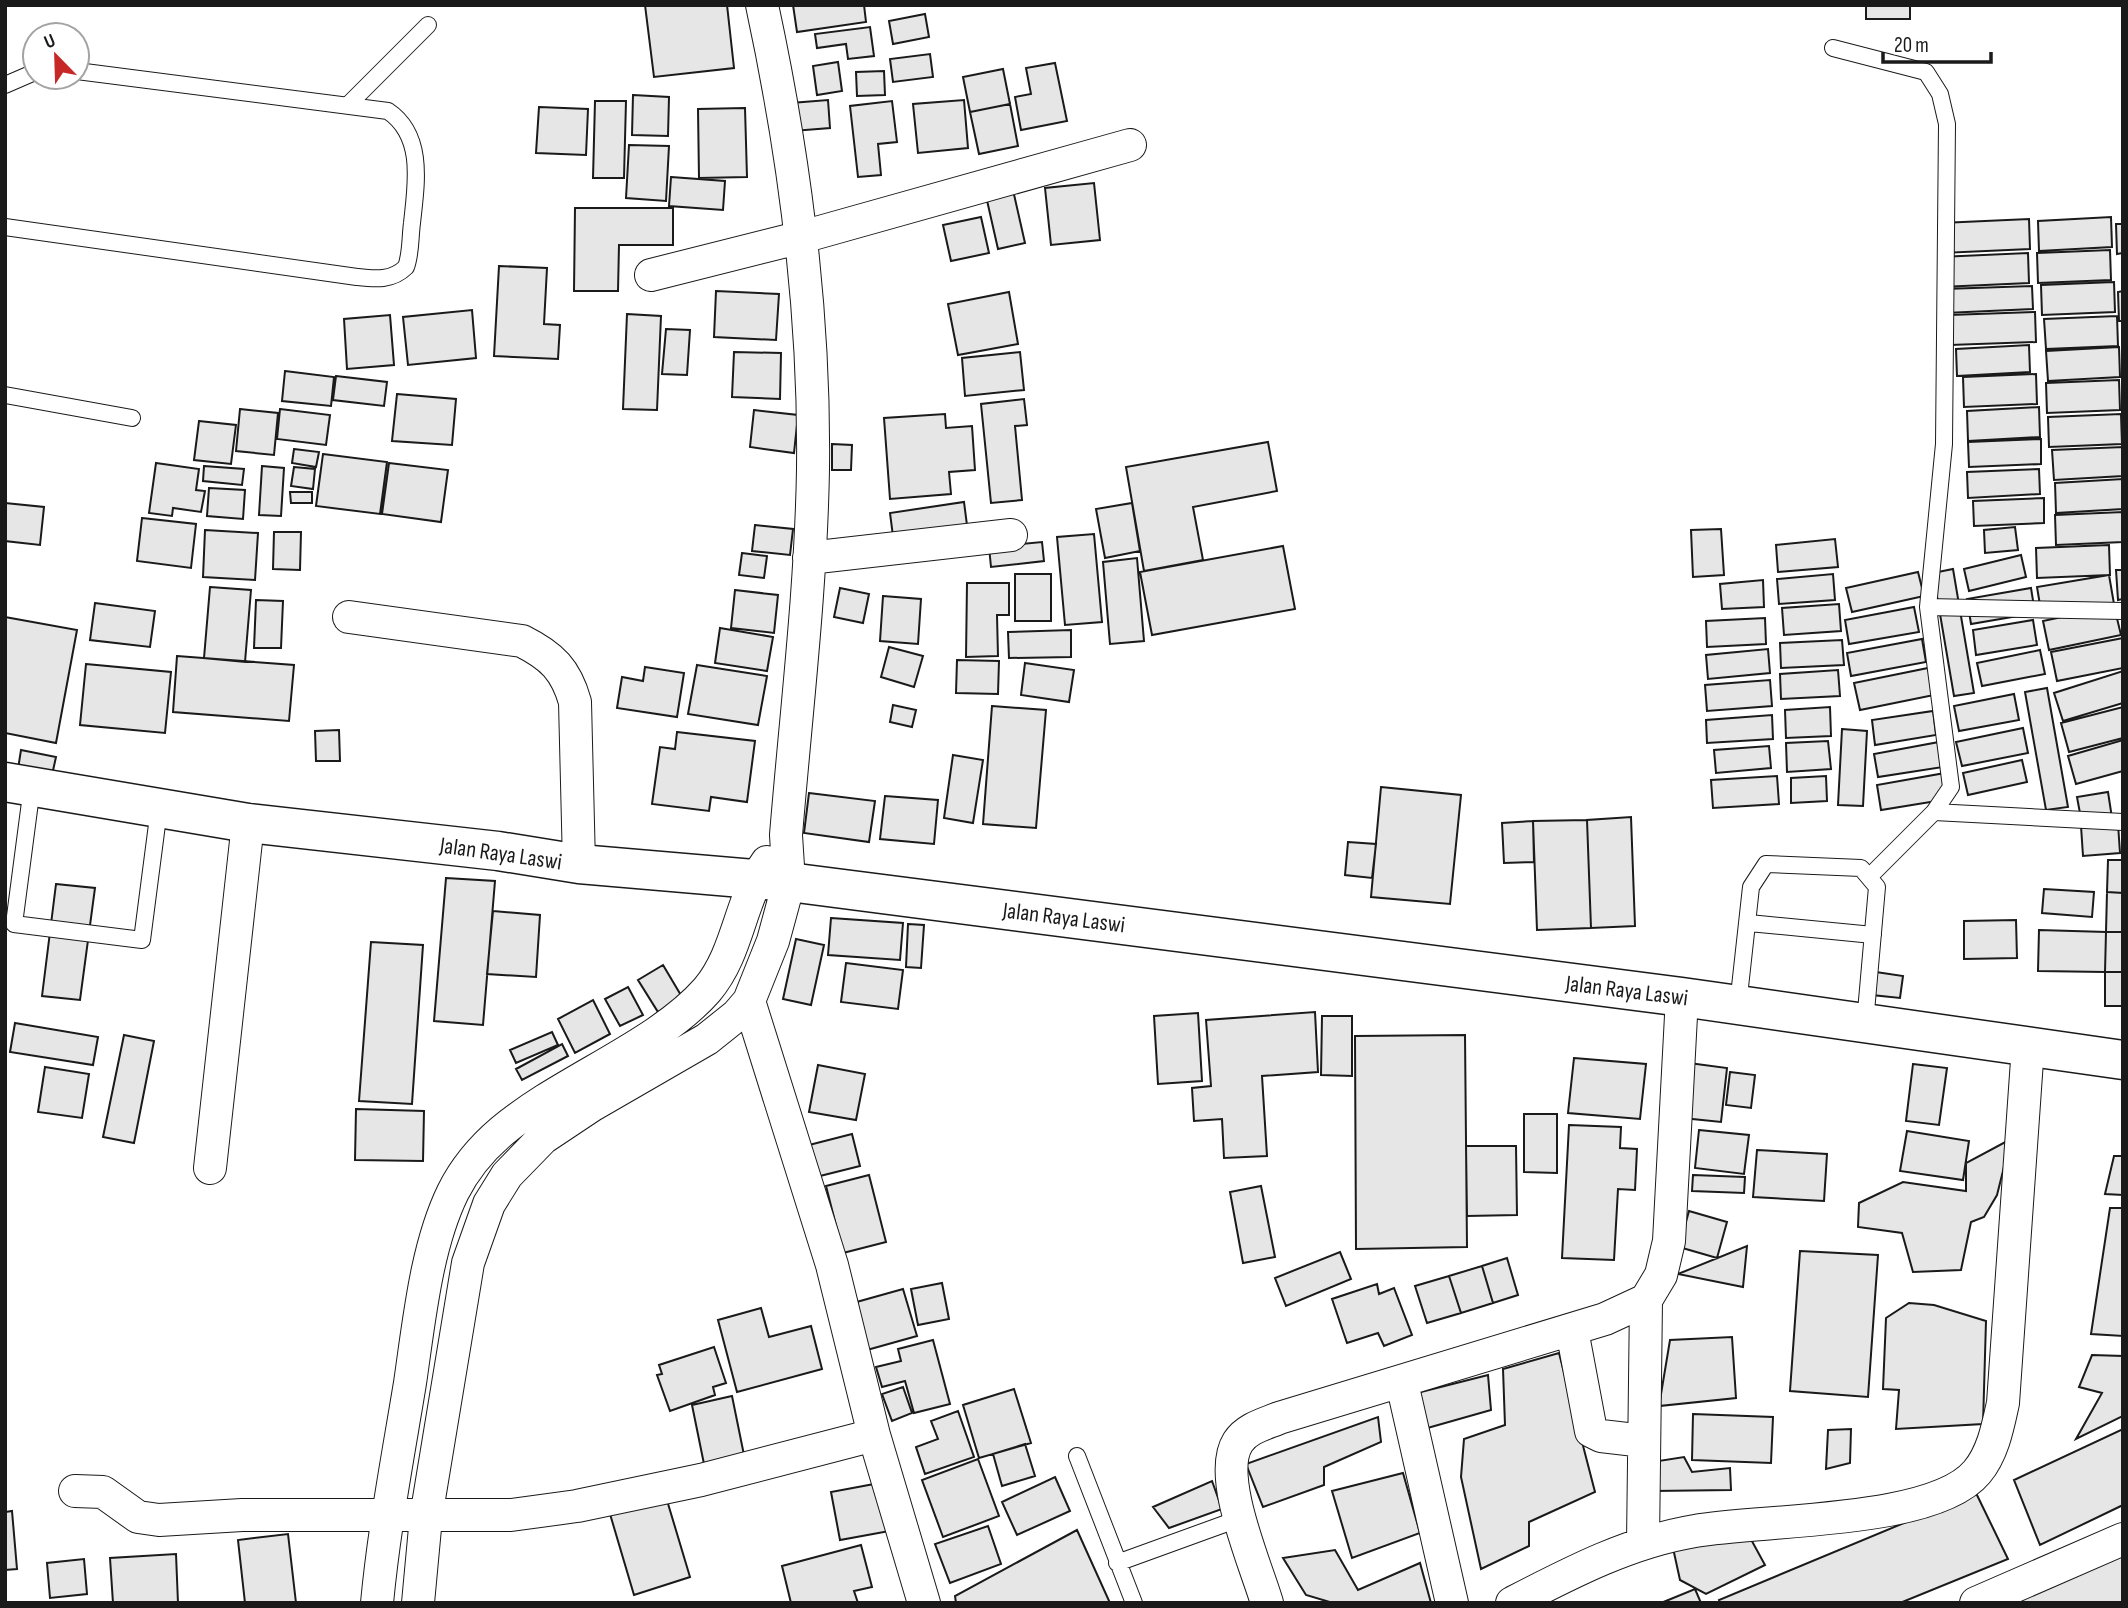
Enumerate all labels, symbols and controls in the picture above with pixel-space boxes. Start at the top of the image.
north arrow [21,21,91,91]
scale bar [1883,21,1992,65]
text: U [41,29,59,54]
text: 20 m [1894,33,1929,58]
street label: Jalan Raya Laswi [437,831,564,876]
street label: Jalan Raya Laswi [1000,896,1127,939]
street label: Jalan Raya Laswi [1563,969,1690,1012]

